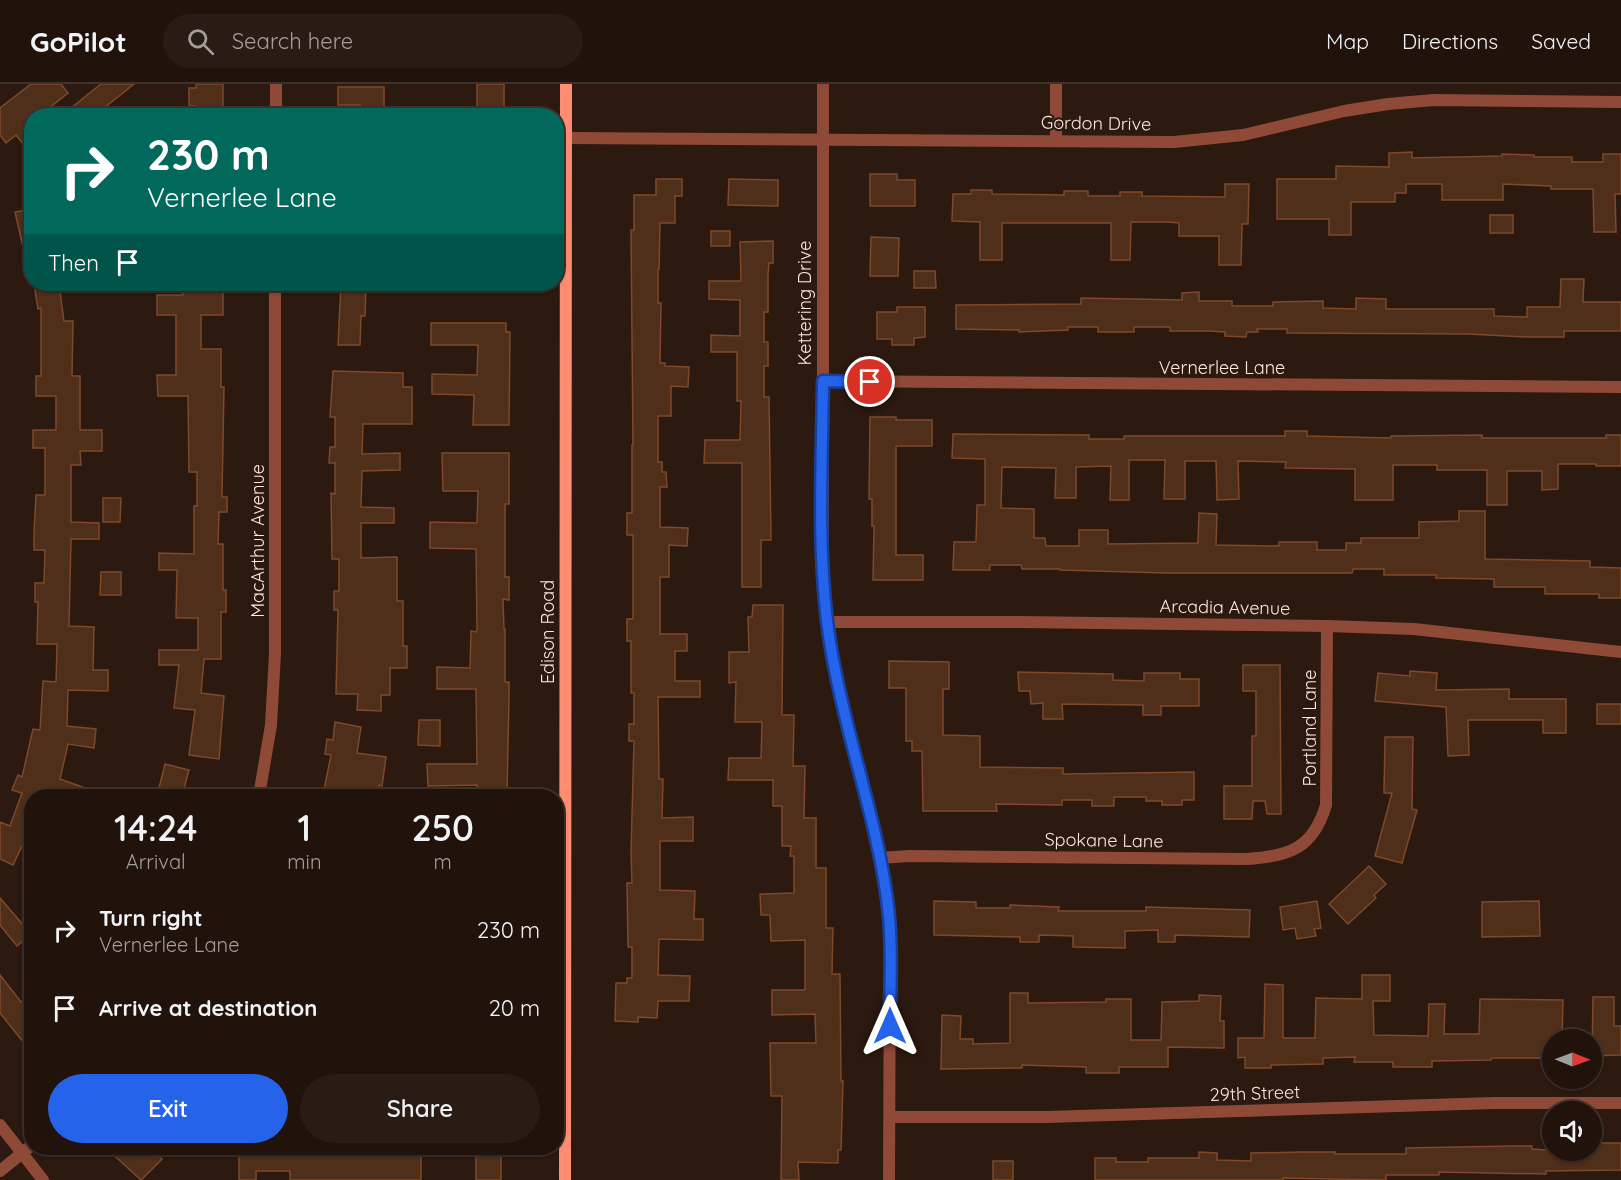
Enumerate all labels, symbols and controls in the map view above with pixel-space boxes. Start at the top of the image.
search box [163,14,583,68]
text: GoPilot [30,24,127,59]
icon: search [184,25,217,58]
text: Search here [232,27,353,55]
text: Map [1326,28,1369,54]
text: Directions [1402,28,1498,54]
text: Saved [1531,28,1591,54]
street label: Gordon Drive [1041,111,1151,135]
text: 230 m [147,128,270,181]
icon: right [48,132,126,210]
text: Vernerlee Lane [147,180,337,214]
street label: Kettering Drive [793,241,816,365]
icon: arrive [111,246,144,279]
text: Then [48,249,99,277]
pin [844,356,895,407]
street label: Vernerlee Lane [1159,356,1285,379]
icon: arrive [853,365,886,398]
street label: MacArthur Avenue [246,464,269,618]
street label: Edison Road [536,580,559,684]
street label: Arcadia Avenue [1160,594,1290,620]
street label: Portland Lane [1298,670,1321,786]
text: 14:24 [114,805,197,850]
text: 1 [298,805,311,850]
text: 250 [411,805,474,850]
street label: Spokane Lane [1044,827,1164,853]
text: Arrival [126,849,186,874]
text: min [287,849,321,874]
text: m [434,849,452,874]
text: Turn right [99,904,203,932]
icon: right [48,914,81,947]
text: 230 m [477,916,540,944]
text: Vernerlee Lane [99,932,239,957]
icon: arrive [48,992,81,1025]
text: Arrive at destination [99,994,317,1022]
text: 20 m [489,994,540,1022]
position arrow [858,994,922,1058]
north arrow [1542,1029,1602,1089]
map controls [1542,1029,1602,1161]
button: Exit [48,1074,288,1143]
button: Share [300,1074,540,1143]
street label: 29th Street [1209,1080,1301,1106]
button: sound [1542,1101,1602,1161]

